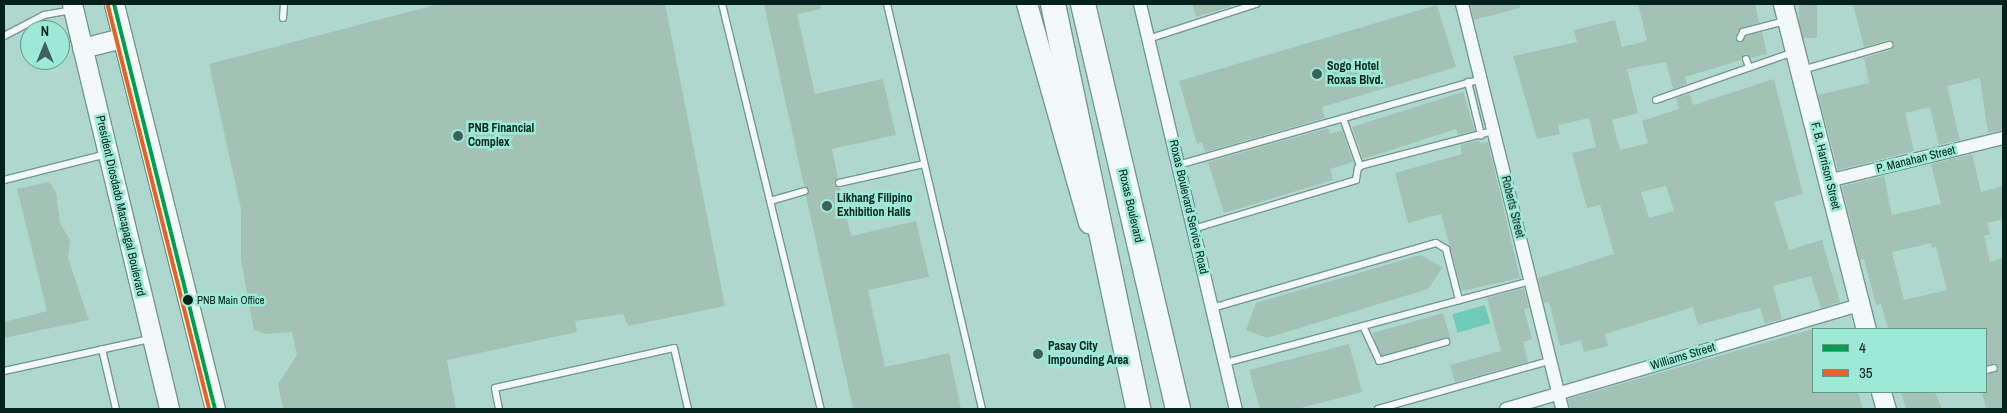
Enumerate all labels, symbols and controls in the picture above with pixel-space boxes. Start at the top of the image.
north arrow [20,20,70,70]
text: N [41,22,49,40]
place label: Sogo Hotel Roxas Blvd. [1327,60,1383,88]
marker: Sogo Hotel Roxas Blvd. [1311,68,1323,80]
street label: President Diosdado Macapagal Boulevard [92,114,148,298]
street label: F. B. Harrison Street [1807,121,1843,211]
place label: PNB Financial Complex [468,122,534,150]
marker: PNB Financial Complex [452,130,464,142]
street label: Roxas Boulevard Service Road [1166,138,1210,276]
street label: P. Manahan Street [1875,143,1957,177]
street label: Roxas Boulevard [1115,168,1145,244]
street label: Roberts Street [1497,174,1527,240]
place label: Likhang Filipino Exhibition Halls [837,192,912,220]
marker: Likhang Filipino Exhibition Halls [821,200,833,212]
place label: PNB Main Office [197,293,265,307]
marker: PNB Main Office [183,295,193,305]
legend [1812,328,1987,393]
text: 4 [1859,337,1866,358]
place label: Pasay City Impounding Area [1048,340,1129,368]
street label: Williams Street [1649,340,1717,374]
marker: Pasay City Impounding Area [1032,348,1044,360]
text: 35 [1859,362,1873,383]

